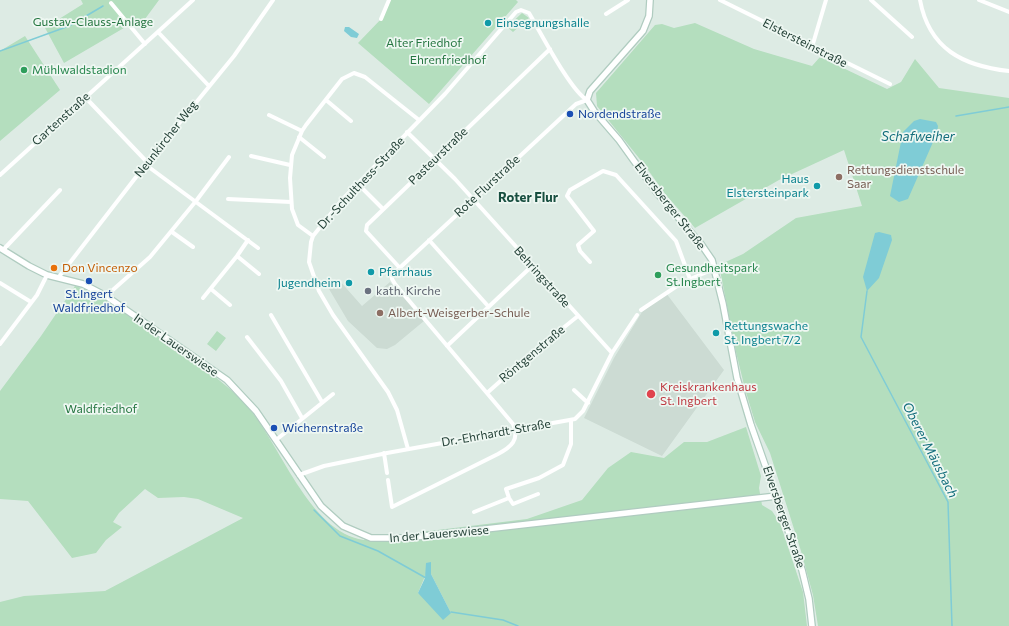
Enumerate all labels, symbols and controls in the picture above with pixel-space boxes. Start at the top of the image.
park label: Gustav-Clauss-Anlage [33,15,153,29]
place label: Einsegnungshalle [496,16,589,30]
street label: Elstersteinstraße [760,16,850,70]
marker: Einsegnungshalle [483,18,493,28]
park label: Alter Friedhof [386,36,462,50]
park label: Ehrenfriedhof [410,53,486,67]
place label: Mühlwaldstadion [32,63,127,77]
marker: Mühlwaldstadion [19,65,29,75]
street label: Gartenstraße [29,89,93,149]
street label: Neunkircher Weg [132,98,200,180]
place label: Nordendstraße [578,107,661,121]
marker: Nordendstraße [565,109,575,119]
street label: Pasteurstraße [405,124,471,188]
water label: Schafweiher [881,129,955,145]
street label: Dr.-Schulthess-Straße [314,134,408,232]
street label: Rote Flurstraße [451,152,523,220]
street label: Elversberger Straße [631,159,709,253]
place label: Rettungsdienstschule Saar [847,163,964,191]
place label: Haus Elstersteinpark [726,172,809,200]
marker: Rettungsdienstschule Saar [834,172,844,182]
marker: Haus Elstersteinpark [812,181,822,191]
district label: Roter Flur [498,190,558,206]
street label: Behringstraße [511,244,573,310]
place label: Don Vincenzo [62,261,138,275]
place label: Gesundheitspark St.Ingbert [666,261,758,289]
marker: Don Vincenzo [49,263,59,273]
place label: Pfarrhaus [379,265,432,279]
marker: Pfarrhaus [366,267,376,277]
marker: Gesundheitspark St.Ingbert [653,270,663,280]
marker: St.Ingert Waldfriedhof [84,276,94,286]
place label: Jugendheim [278,276,341,290]
marker: Jugendheim [344,278,354,288]
place label: kath. Kirche [376,284,441,298]
marker: kath. Kirche [363,286,373,296]
place label: St.Ingert Waldfriedhof [53,287,125,315]
place label: Albert-Weisgerber-Schule [388,306,530,320]
marker: Albert-Weisgerber-Schule [375,308,385,318]
street label: In der Lauerswiese [131,310,221,380]
place label: Rettungswache St. Ingbert 7/2 [724,319,808,347]
street label: Röntgenstraße [496,322,568,386]
marker: Rettungswache St. Ingbert 7/2 [711,328,721,338]
place label: Kreiskrankenhaus St. Ingbert [660,380,757,408]
marker: Kreiskrankenhaus St. Ingbert [645,388,657,400]
water label: Oberer Mäusbach [899,400,961,500]
park label: Waldfriedhof [65,402,137,416]
street label: Dr.-Ehrhardt-Straße [440,416,552,450]
place label: Wichernstraße [282,421,363,435]
marker: Wichernstraße [269,423,279,433]
street label: Elversberger Straße [760,464,808,570]
street label: In der Lauerswiese [389,522,489,546]

